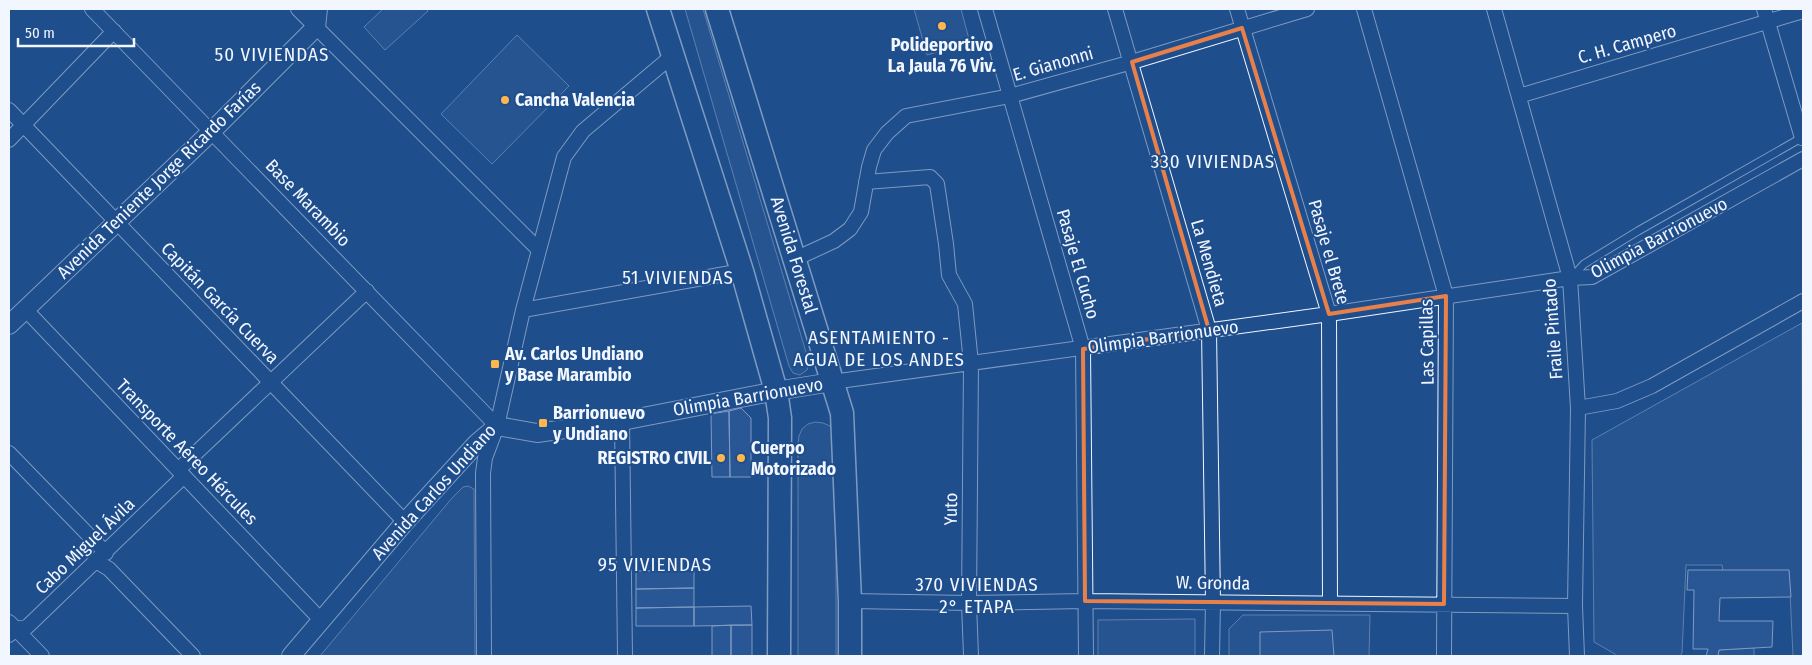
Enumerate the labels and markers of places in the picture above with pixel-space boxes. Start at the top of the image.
marker: Polideportivo La Jaula 76 Viv. [936,20,948,32]
place label: Polideportivo La Jaula 76 Viv. [888,34,996,77]
place label: Cancha Valencia [515,89,635,111]
marker: Cancha Valencia [499,94,511,106]
place label: Av. Carlos Undiano y Base Marambio [504,343,644,386]
marker: Av. Carlos Undiano y Base Marambio [489,358,501,370]
place label: Barrionuevo y Undiano [552,402,646,445]
marker: Barrionuevo y Undiano [537,417,549,429]
place label: Cuerpo Motorizado [751,437,837,480]
place label: REGISTRO CIVIL [597,447,712,469]
marker: REGISTRO CIVIL [715,452,727,464]
marker: Cuerpo Motorizado [735,452,747,464]

